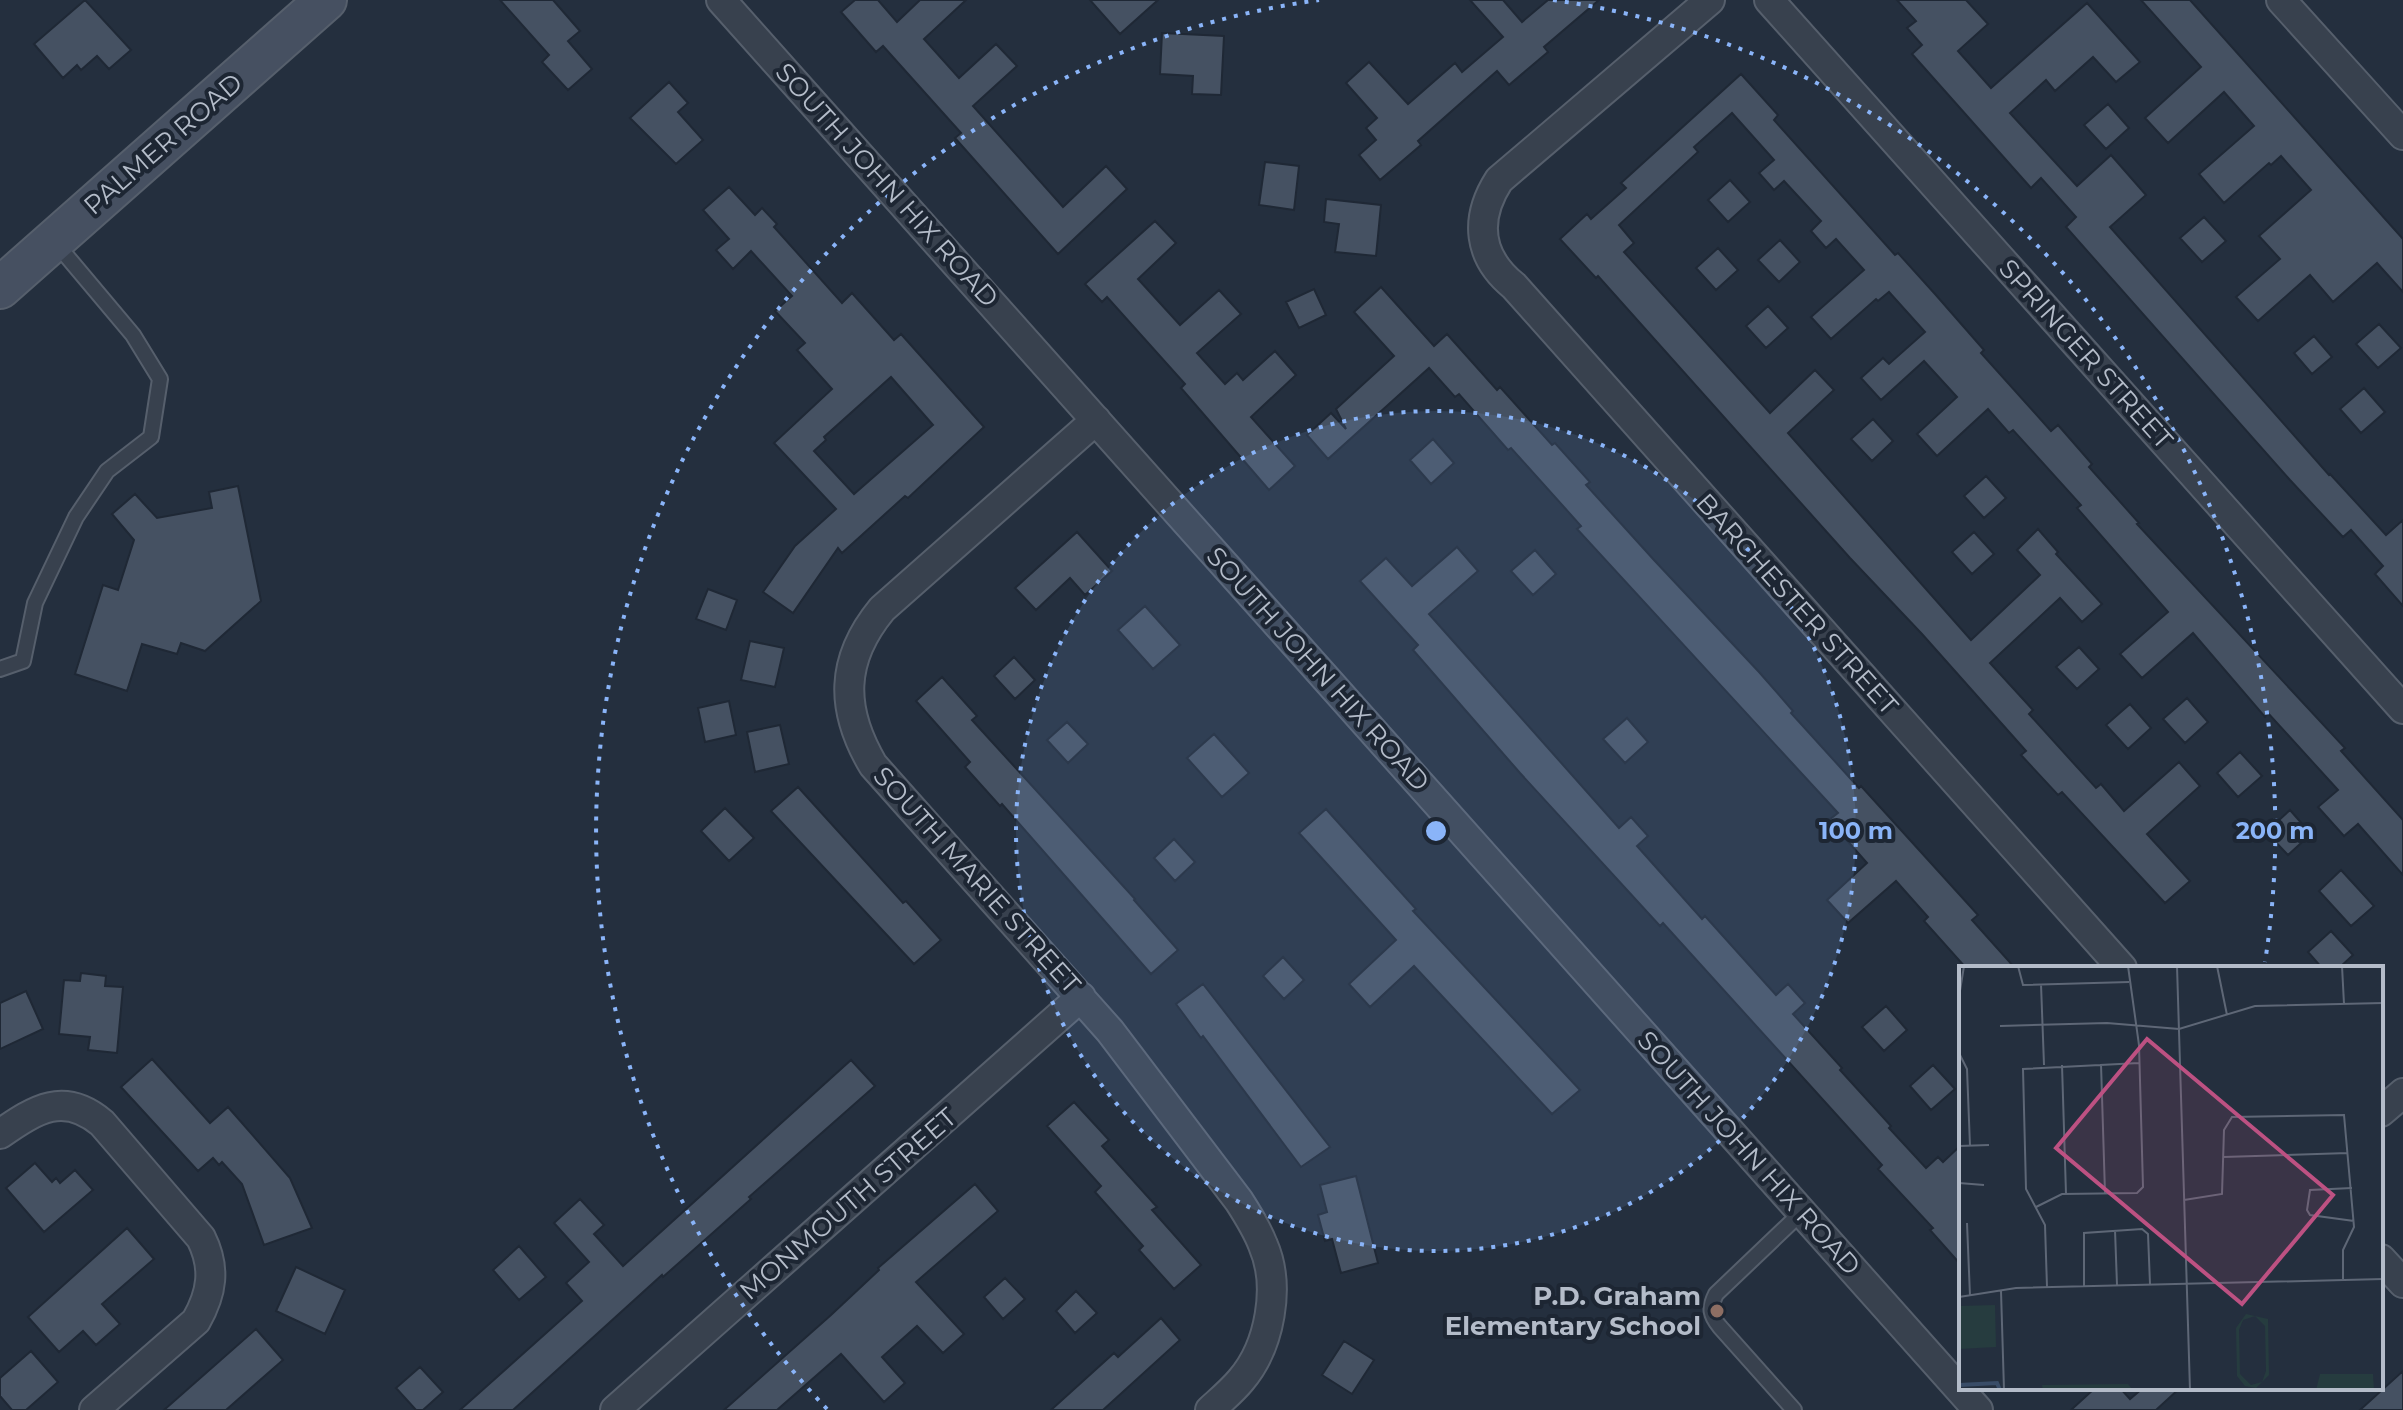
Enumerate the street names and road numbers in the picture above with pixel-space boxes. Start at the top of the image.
street label: SOUTH JOHN HIX ROAD [769,56,1005,314]
street label: PALMER ROAD [77,66,249,222]
street label: SPRINGER STREET [1992,252,2180,456]
street label: BARCHESTER STREET [1689,487,1905,721]
street label: SOUTH JOHN HIX ROAD [1200,540,1436,798]
street label: SOUTH MARIE STREET [867,760,1087,1000]
street label: SOUTH JOHN HIX ROAD [1631,1024,1867,1282]
street label: MONMOUTH STREET [733,1101,963,1307]

